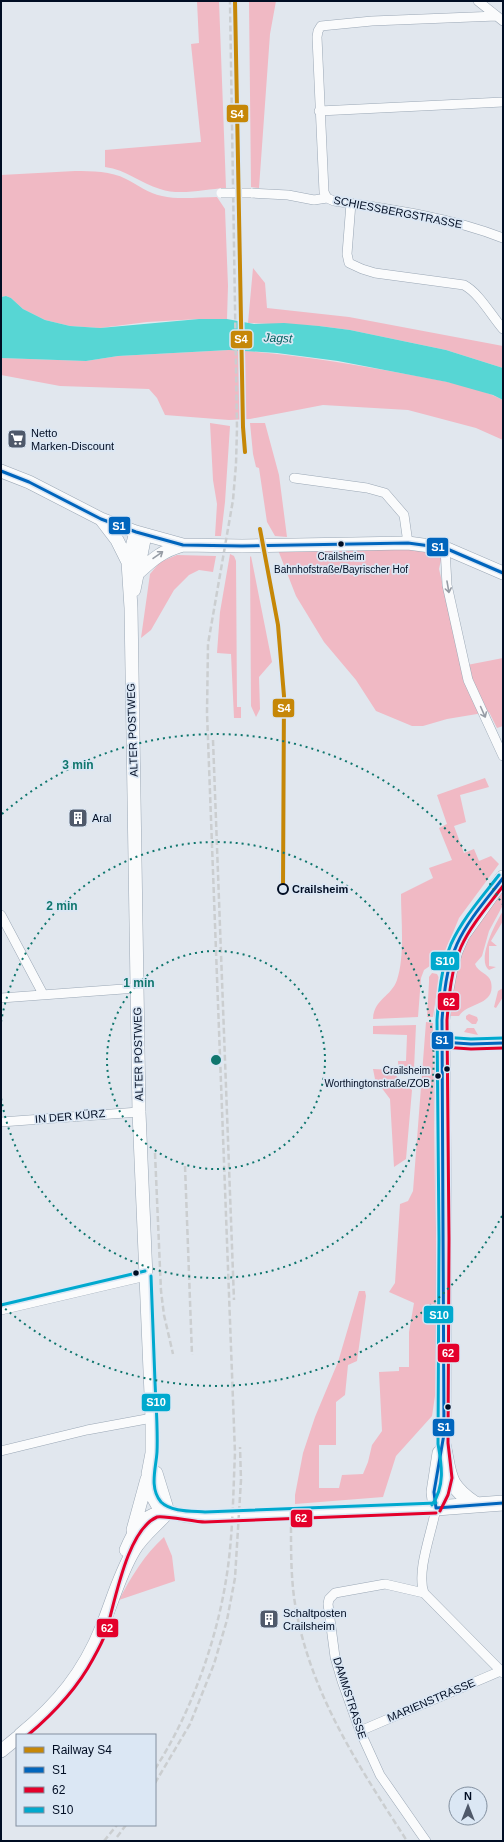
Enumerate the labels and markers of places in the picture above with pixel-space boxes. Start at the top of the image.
place label: Netto Marken-Discount [31,427,114,452]
supermarket icon: Netto Marken-Discount [6,428,28,450]
marker: Crailsheim Bahnhofstraße/Bayrischer Hof [336,539,346,549]
place label: Crailsheim Bahnhofstraße/Bayrischer Hof [274,551,408,575]
building icon: Aral [67,807,89,829]
place label: Aral [92,812,112,824]
marker: Crailsheim [277,883,289,895]
place label: Crailsheim [292,883,348,895]
centre of rings [209,1053,223,1067]
unlabelled marker [442,1064,452,1074]
place label: Crailsheim Worthingtonstraße/ZOB [325,1065,430,1089]
marker: Crailsheim Worthingtonstraße/ZOB [433,1071,443,1081]
unlabelled marker [131,1268,141,1278]
unlabelled marker [443,1402,453,1412]
place label: Schaltposten Crailsheim [283,1607,347,1632]
building icon: Schaltposten Crailsheim [258,1608,280,1630]

